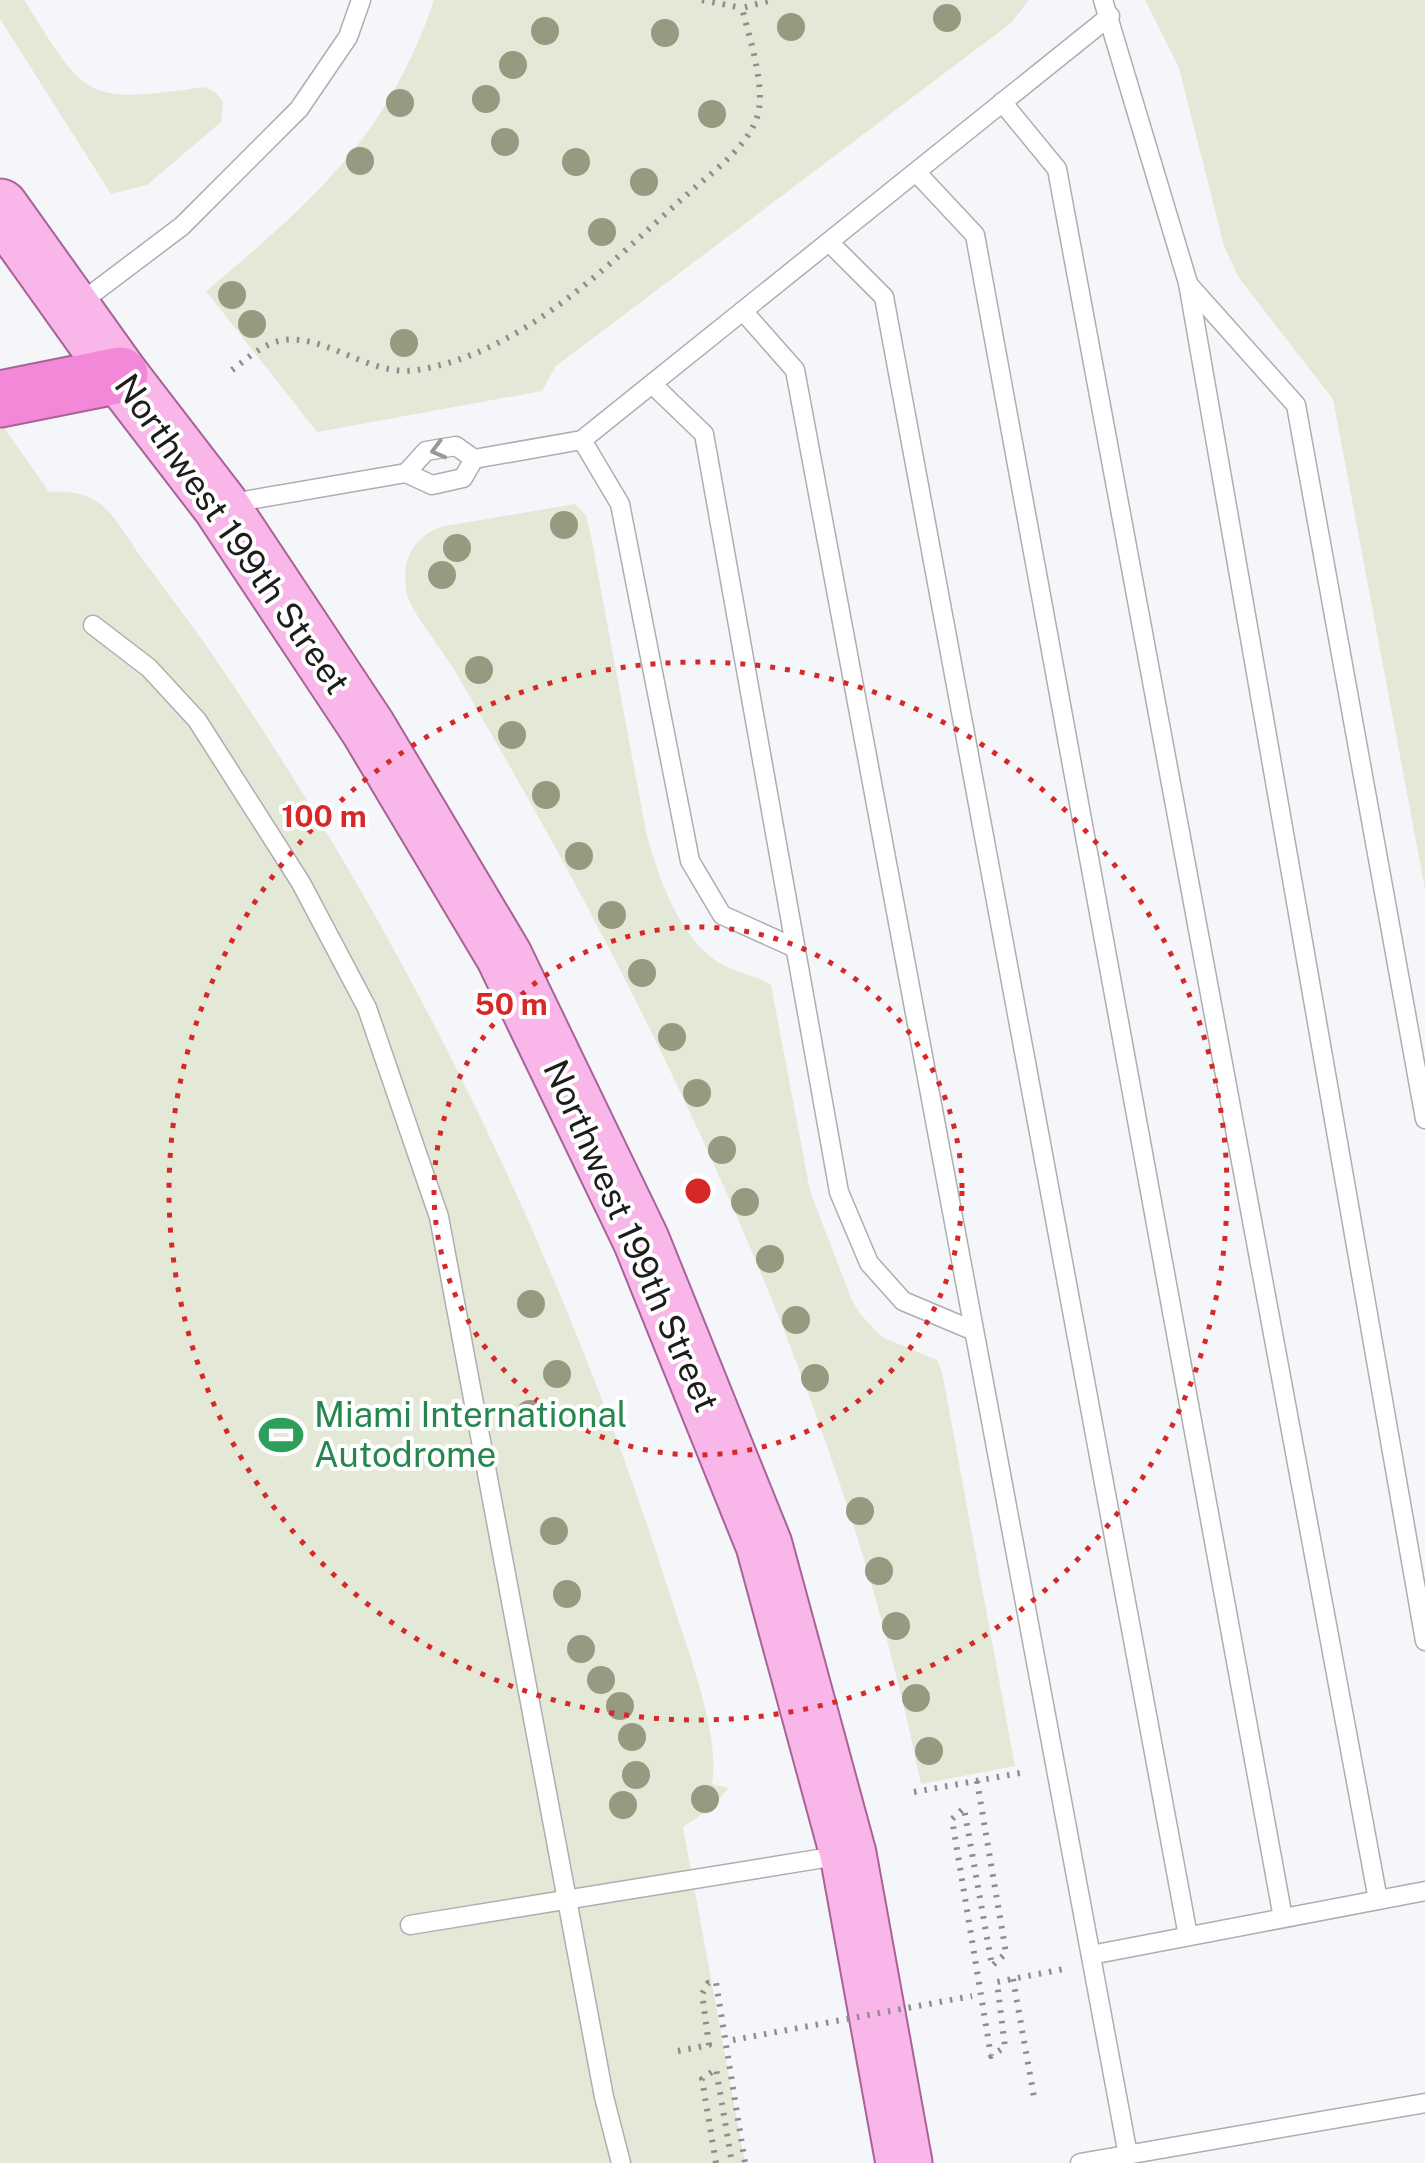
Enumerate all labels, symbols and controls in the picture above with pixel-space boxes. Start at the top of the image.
street label: Northwest 199th Street [106,366,358,701]
one-way arrow [430,439,448,460]
text: 100 m [281,798,367,834]
text: 50 m [474,986,548,1022]
street label: Northwest 199th Street [535,1054,728,1418]
centre of rings [680,1173,716,1209]
place label: Miami International Autodrome [314,1394,627,1475]
sports icon: Miami International Autodrome [257,1411,305,1459]

